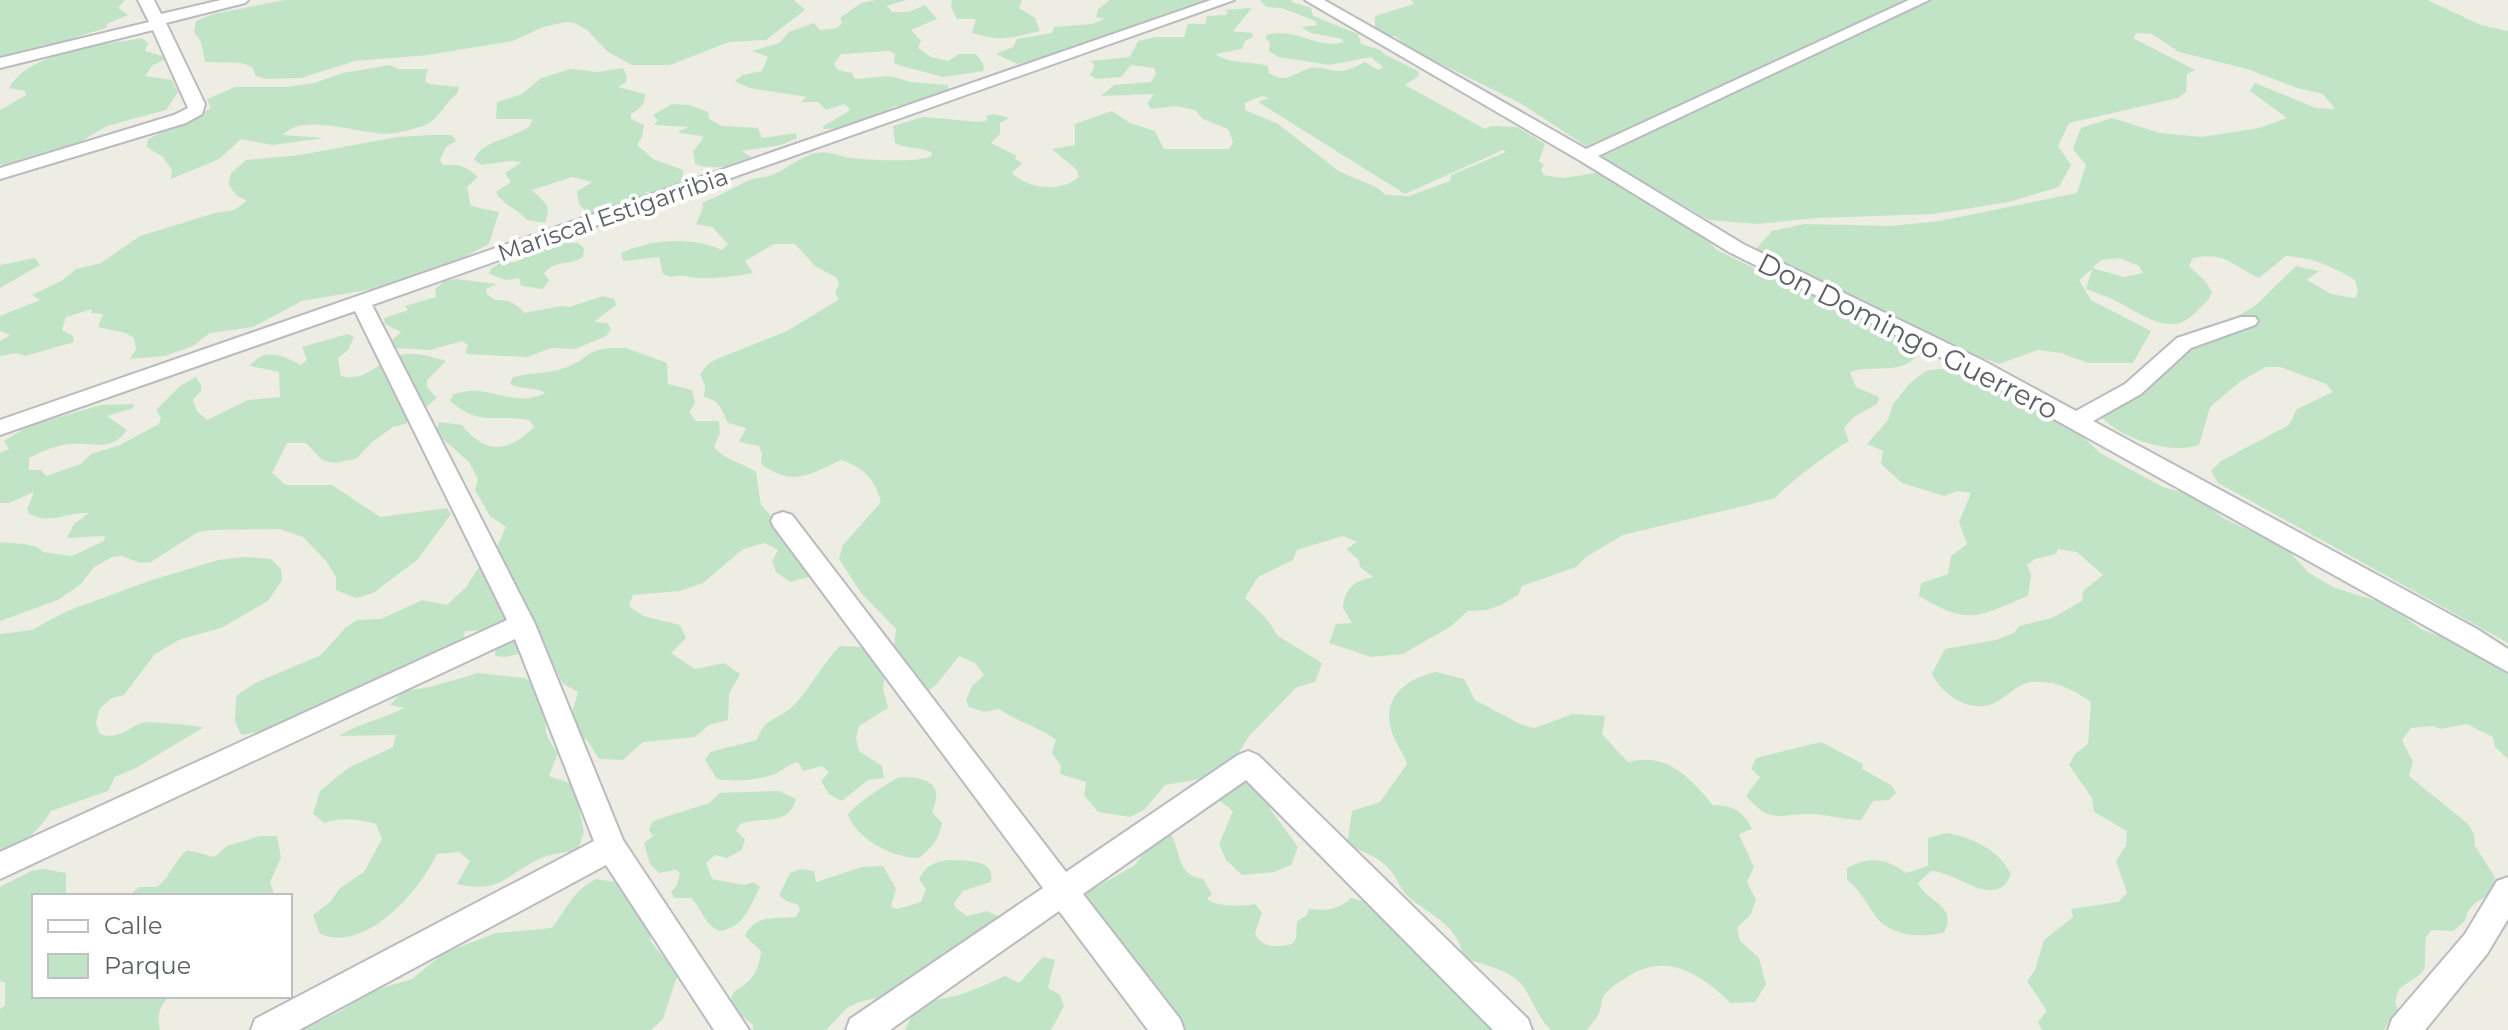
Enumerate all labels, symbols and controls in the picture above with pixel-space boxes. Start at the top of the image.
street label: Mariscal Estigarribia [494,161,732,268]
street label: Don Domingo Guerrero [1752,245,2064,427]
legend [32,894,292,998]
text: Calle [104,911,162,940]
text: Parque [104,951,191,980]

